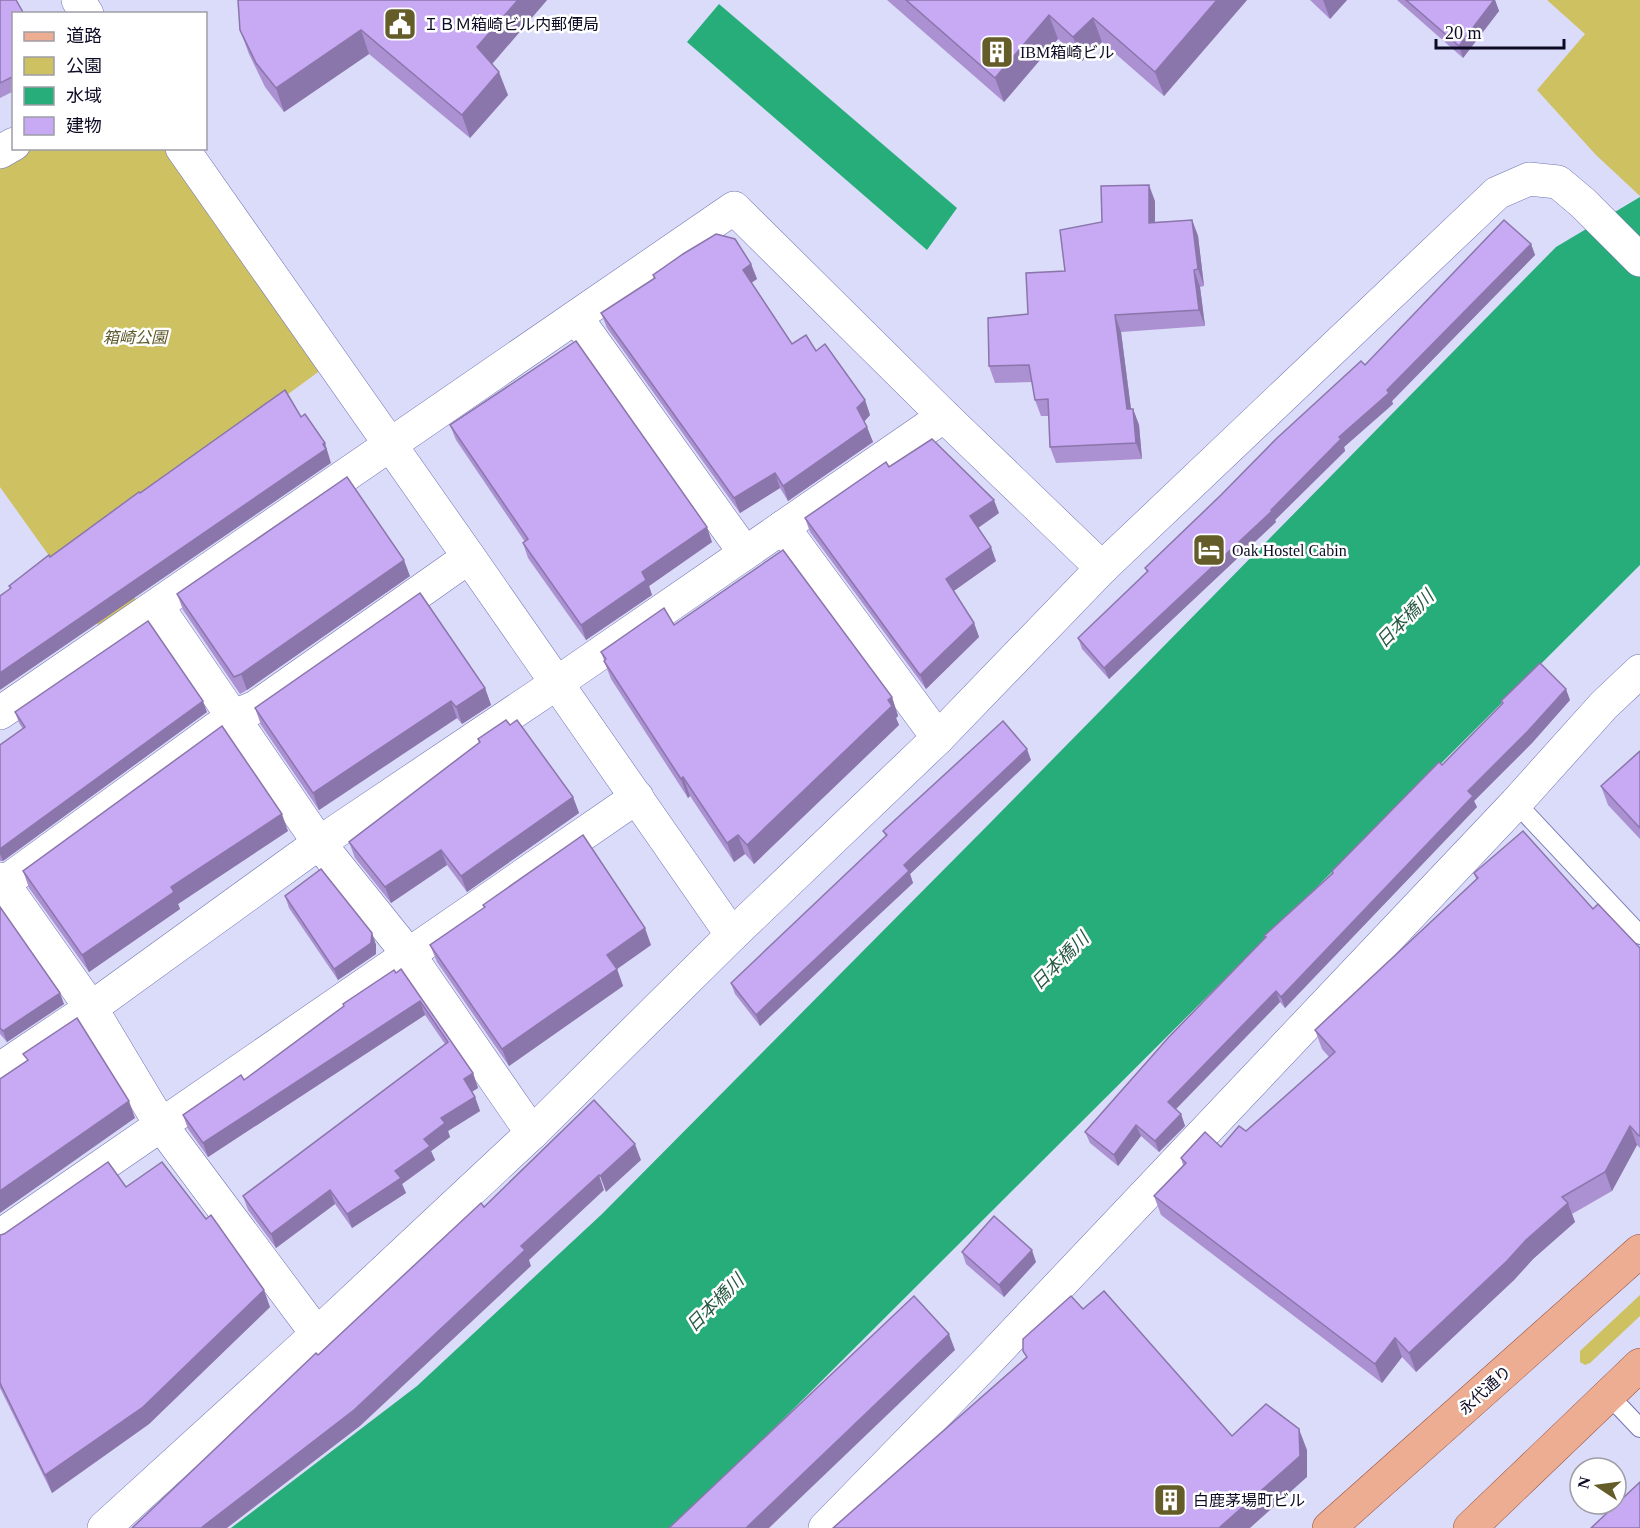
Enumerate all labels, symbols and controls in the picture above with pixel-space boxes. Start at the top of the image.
public building icon: ＩＢＭ箱崎ビル内郵便局 [382,6,418,42]
legend [12,12,207,150]
scale bar [1436,12,1564,50]
place label: ＩＢＭ箱崎ビル内郵便局 [423,16,599,33]
text: 20 m [1445,23,1482,43]
text: 道路 [66,26,102,46]
building icon: IBM箱崎ビル [979,34,1015,70]
place label: IBM箱崎ビル [1020,44,1114,61]
text: 公園 [66,56,102,76]
text: 水域 [66,86,102,106]
text: 建物 [66,116,102,136]
park label: 箱崎公園 [103,329,169,346]
hotel icon: Oak Hostel Cabin [1191,532,1227,568]
place label: Oak Hostel Cabin [1232,542,1347,559]
water label: 日本橋川 [1372,585,1439,652]
water label: 日本橋川 [1027,927,1094,994]
water label: 日本橋川 [682,1269,749,1336]
street label: 永代通り [1456,1362,1514,1418]
north arrow [1568,1456,1628,1516]
text: N [1574,1475,1594,1490]
building icon: 白鹿茅場町ビル [1152,1482,1188,1518]
place label: 白鹿茅場町ビル [1193,1492,1305,1509]

